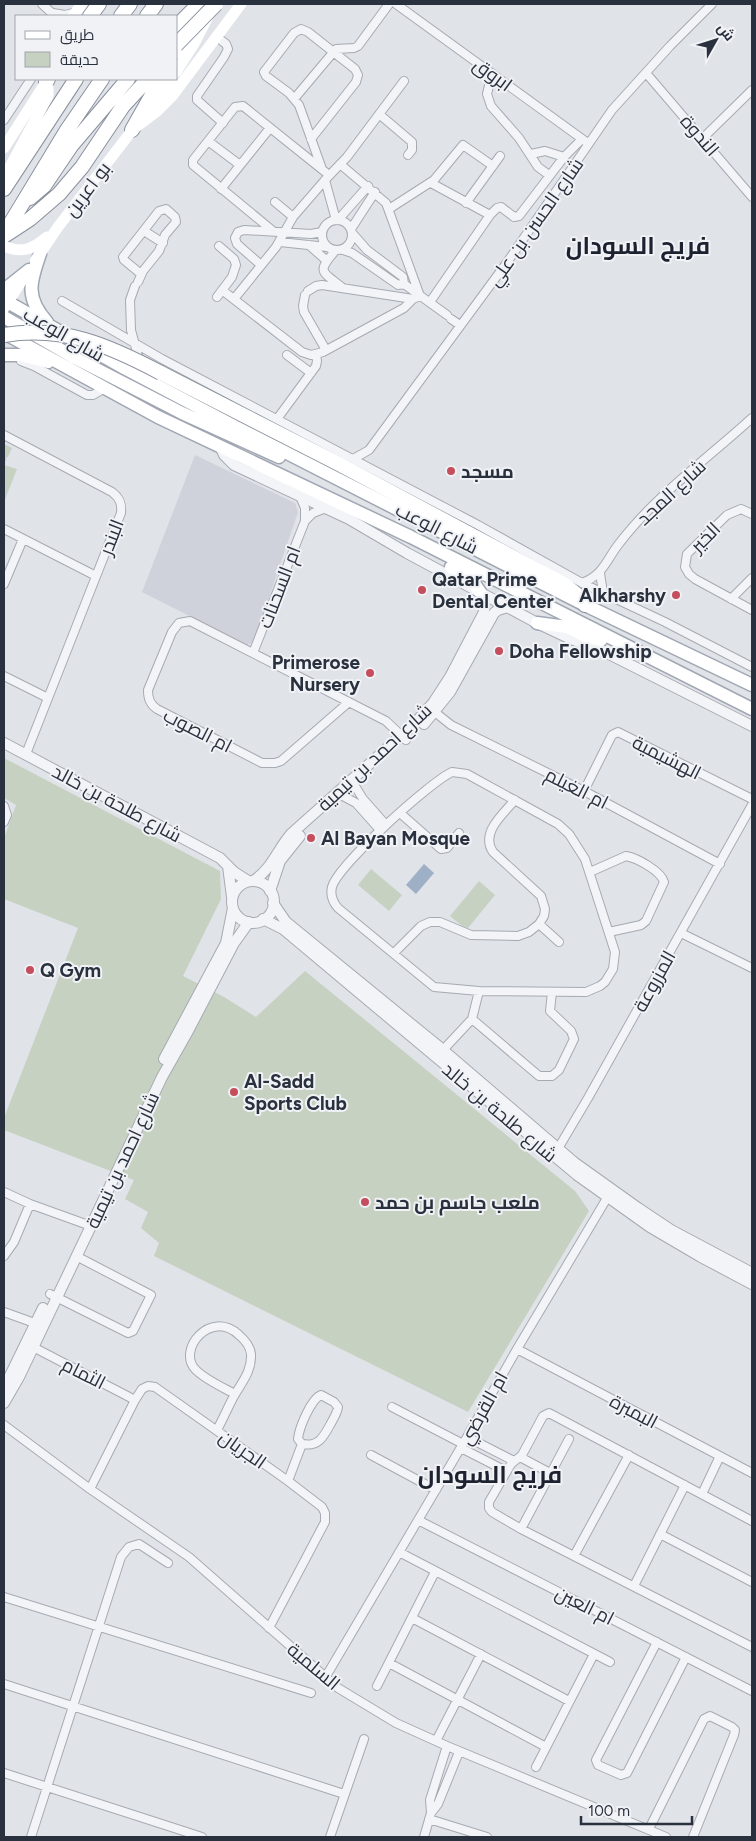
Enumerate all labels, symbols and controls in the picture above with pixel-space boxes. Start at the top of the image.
legend [15,15,178,80]
north arrow [691,15,741,65]
text: ش [713,20,738,44]
text: طريق [60,26,94,45]
text: حديقة [60,51,99,69]
street label: ابروق [468,53,517,97]
street label: الندوة [675,110,724,161]
street label: شارع الحسن بن علي [483,154,591,293]
street label: بو اعرين [59,157,115,221]
district label: فريج السودان [566,231,710,262]
street label: شارع الوعب [18,302,108,369]
street label: شارع المجد [632,455,712,532]
place label: مسجد [461,460,514,483]
marker: مسجد [445,465,457,477]
street label: شارع الوعب [391,498,482,561]
street label: البندر [94,516,129,559]
street label: الخير [685,518,725,558]
street label: ام السحنات [253,543,307,632]
place label: Qatar Prime Dental Center [432,568,554,613]
marker: Qatar Prime Dental Center [416,584,428,596]
place label: Alkharshy [579,584,666,607]
marker: Alkharshy [670,589,682,601]
place label: Doha Fellowship [509,640,652,663]
marker: Doha Fellowship [493,645,505,657]
place label: Primerose Nursery [272,651,360,696]
marker: Primerose Nursery [364,667,376,679]
street label: شارع احمد بن تيمية [312,699,438,818]
street label: ام الصوب [159,703,236,759]
street label: الهشيمية [628,730,705,785]
street label: شارع طلحة بن خالد [47,760,185,849]
street label: ام الغيلم [540,763,612,816]
place label: Al Bayan Mosque [321,827,471,850]
marker: Al Bayan Mosque [305,832,317,844]
street label: المزروعة [628,947,681,1016]
place label: Q Gym [40,959,101,982]
marker: Q Gym [24,964,36,976]
street label: شارع طلحة بن خالد [436,1058,562,1169]
place label: Al-Sadd Sports Club [244,1070,347,1115]
marker: Al-Sadd Sports Club [228,1086,240,1098]
street label: شارع احمد بن تيمية [81,1088,166,1233]
place label: ملعب جاسم بن حمد [375,1191,540,1216]
marker: ملعب جاسم بن حمد [359,1196,371,1208]
street label: الثمام [57,1353,110,1396]
street label: ام القرضي [454,1368,516,1450]
street label: البمبرة [606,1389,662,1434]
street label: الجريان [215,1425,271,1474]
district label: فريج السودان [418,1460,562,1491]
street label: ام العين [551,1581,618,1632]
street label: السلمية [283,1638,345,1695]
scale bar [581,1794,692,1826]
text: 100 m [588,1802,630,1820]

